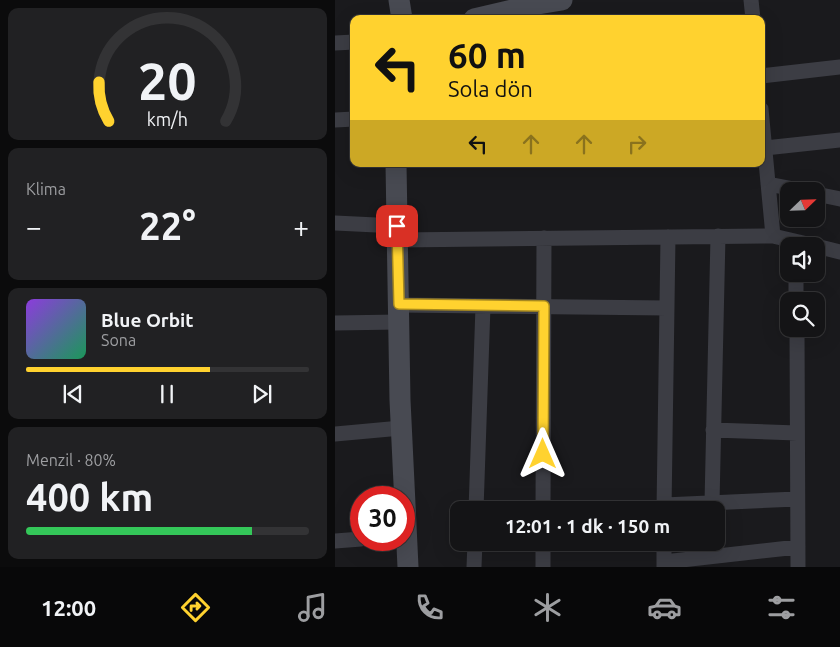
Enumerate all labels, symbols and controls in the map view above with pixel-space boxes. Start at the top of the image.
icon: left [365,35,430,100]
text: 60 m [448,35,526,75]
text: 20 [138,52,197,110]
text: Sola dön [448,76,533,101]
text: km/h [147,109,188,129]
icon: left [464,130,492,158]
icon: ahead [517,130,545,158]
icon: ahead [570,130,598,158]
icon: right [623,130,651,158]
text: Klima [26,180,66,198]
north arrow [780,182,825,228]
map controls [780,182,825,337]
text: 22° [139,205,196,247]
pin [376,205,418,247]
text: − [26,211,42,242]
text: + [293,211,309,242]
icon: arrive [383,212,411,240]
button: sound [780,237,825,282]
button: search [780,292,825,337]
text: Blue Orbit [101,309,194,331]
text: Sona [101,331,136,349]
icon: previous [59,380,87,408]
icon: pause [153,380,181,408]
icon: next [248,380,276,408]
position arrow [516,427,568,479]
text: Menzil · 80% [26,451,116,469]
text: 400 km [26,476,153,518]
speed limit sign: 30 [350,486,415,551]
text: 12:01 · 1 dk · 150 m [505,515,670,537]
icon: directions [178,590,213,625]
icon: music [295,590,330,625]
icon: phone [412,590,447,625]
icon: climate [530,590,565,625]
icon: car [647,590,682,625]
icon: filters [764,590,799,625]
text: 12:00 [41,595,96,620]

